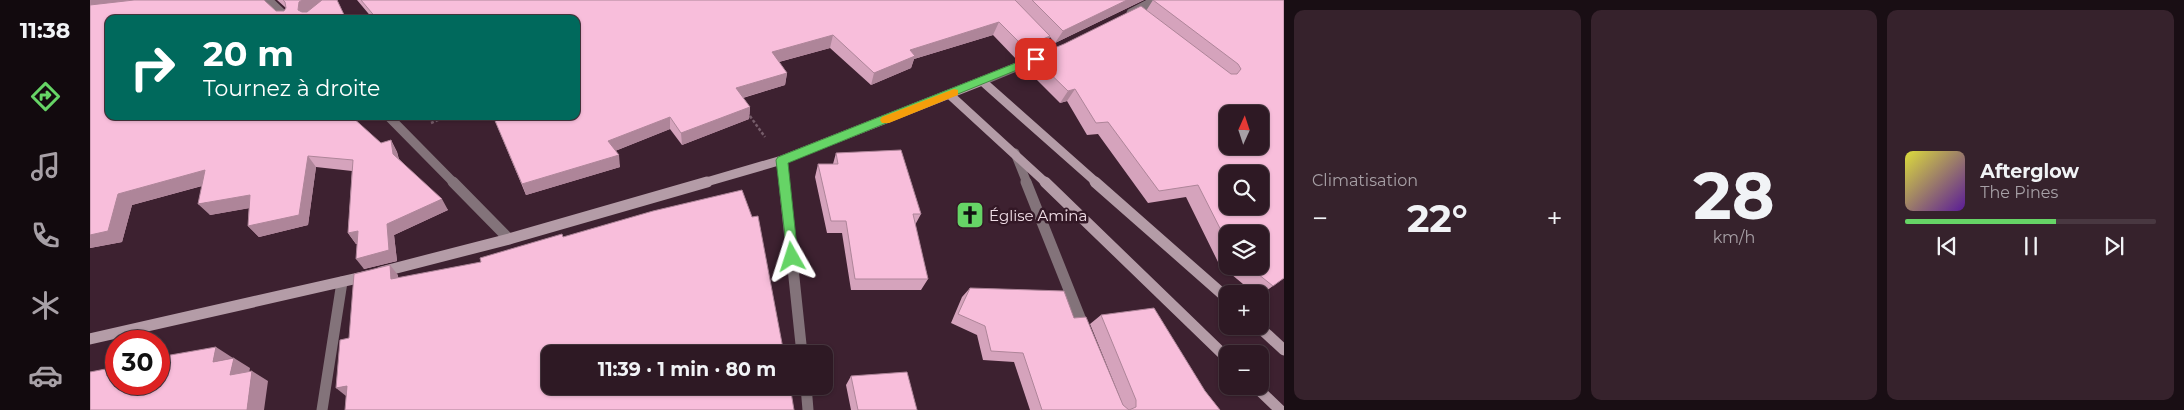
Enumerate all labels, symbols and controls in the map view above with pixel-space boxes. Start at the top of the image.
text: 11:38 [20,17,70,44]
text: 20 m [203,32,294,75]
icon: right [120,35,185,100]
pin [1015,38,1057,80]
icon: arrive [1022,45,1050,73]
text: Tournez à droite [203,75,380,102]
icon: directions [28,79,63,114]
north arrow [1219,105,1269,155]
map controls [1219,105,1269,395]
icon: music [28,149,63,184]
text: 28 [1693,156,1775,235]
text: Afterglow [1980,160,2079,183]
button: search [1219,165,1269,215]
text: Climatisation [1312,171,1418,190]
text: The Pines [1980,183,2058,202]
text: 22° [1407,195,1468,242]
church icon: Église Amina [955,200,985,230]
text: − [1312,201,1328,235]
text: + [1547,201,1563,235]
place label: Église Amina [989,206,1087,225]
icon: phone [28,218,63,253]
button: layers [1219,225,1269,275]
text: km/h [1713,228,1755,247]
position arrow [765,230,817,282]
icon: previous [1933,232,1961,260]
icon: pause [2017,232,2045,260]
icon: next [2100,232,2128,260]
button: + [1219,285,1269,335]
icon: climate [28,288,63,323]
speed limit sign: 30 [105,330,170,395]
button: − [1219,345,1269,395]
icon: car [28,358,63,393]
text: 11:39 · 1 min · 80 m [598,358,776,381]

